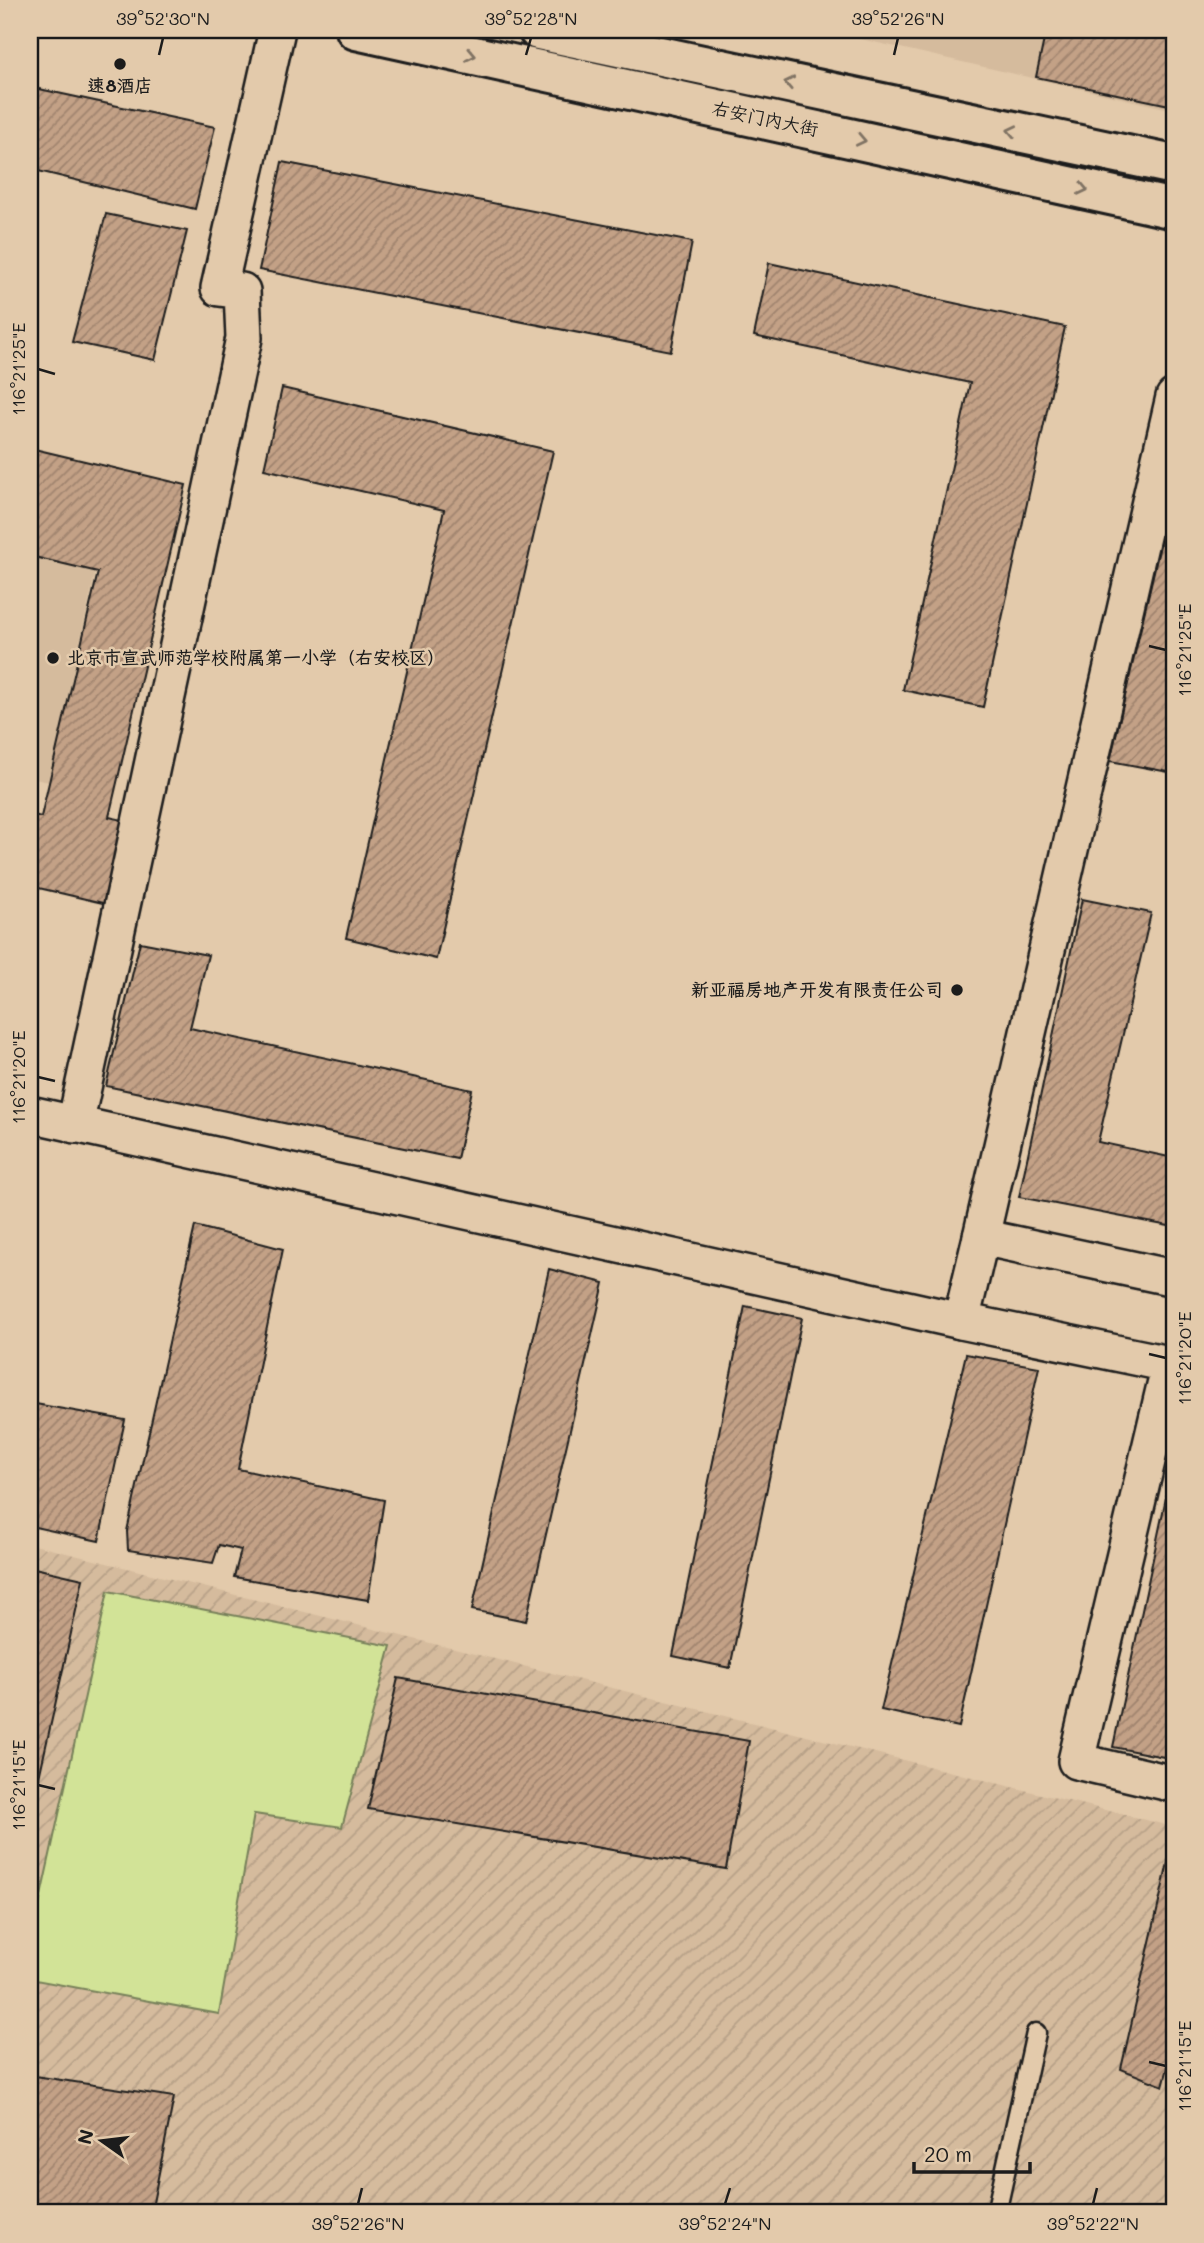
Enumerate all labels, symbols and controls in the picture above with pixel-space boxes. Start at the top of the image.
text: 39°52'30"N [116,6,210,30]
text: 39°52'28"N [484,6,578,30]
text: 39°52'26"N [851,6,945,30]
one-way arrow [465,46,477,61]
marker: 速8酒店 [112,56,128,72]
place label: 速8酒店 [87,73,153,97]
one-way arrow [783,77,795,92]
street label: 右安门内大街 [710,95,821,141]
one-way arrow [1006,124,1018,139]
one-way arrow [855,132,867,147]
one-way arrow [1077,180,1089,195]
text: 116°21'25"E [6,322,30,416]
text: 116°21'25"E [1172,603,1196,697]
place label: 北京市宣武师范学校附属第一小学（右安校区） [67,645,445,669]
marker: 北京市宣武师范学校附属第一小学（右安校区） [45,650,61,666]
place label: 新亚福房地产开发有限责任公司 [691,977,943,1001]
marker: 新亚福房地产开发有限责任公司 [949,982,965,998]
text: 116°21'20"E [6,1030,30,1124]
text: 116°21'20"E [1172,1311,1196,1405]
text: 116°21'15"E [6,1739,30,1831]
text: 116°21'15"E [1172,2020,1196,2112]
north arrow [66,2106,136,2176]
text: N [71,2127,99,2147]
scale bar [914,2131,1029,2175]
text: 20 m [924,2140,972,2167]
text: 39°52'26"N [311,2211,405,2235]
text: 39°52'24"N [679,2211,771,2235]
text: 39°52'22"N [1047,2211,1139,2235]

